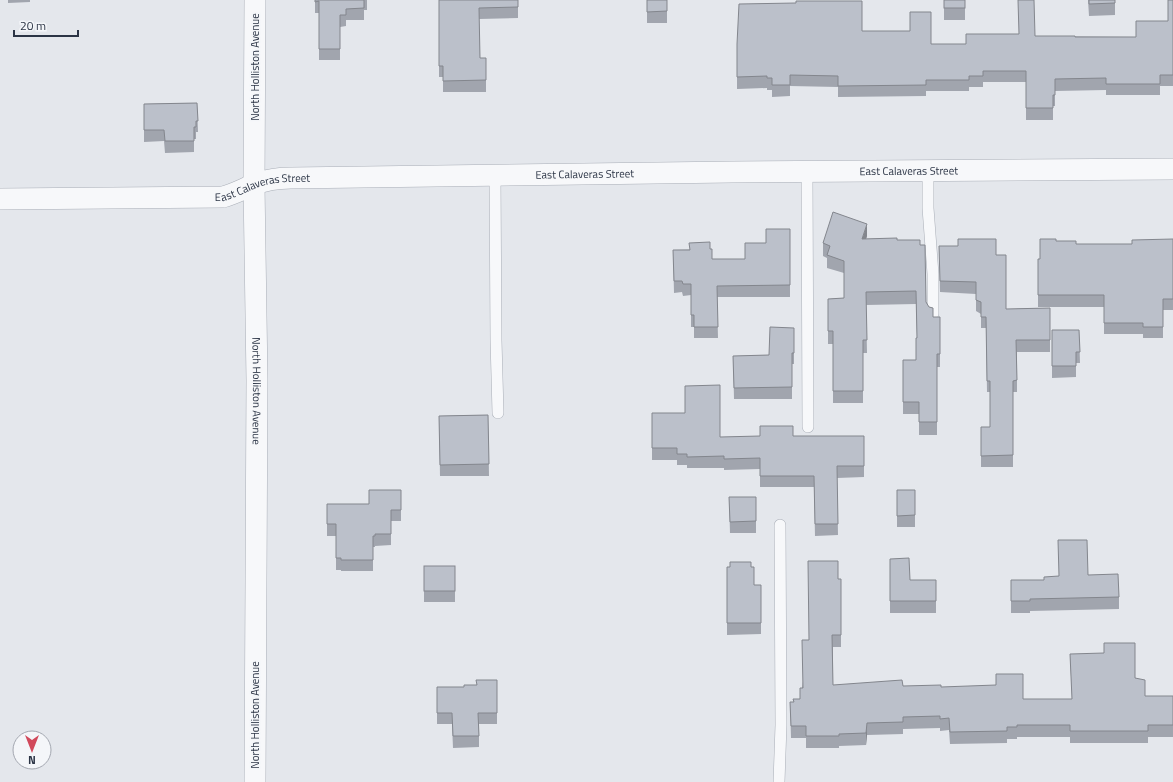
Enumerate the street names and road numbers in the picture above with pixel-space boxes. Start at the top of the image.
street label: North Holliston Avenue [247,13,263,121]
street label: East Calaveras Street [859,162,958,179]
street label: East Calaveras Street [535,165,634,183]
street label: East Calaveras Street [215,170,310,205]
street label: North Holliston Avenue [248,337,265,445]
street label: North Holliston Avenue [247,661,263,769]

